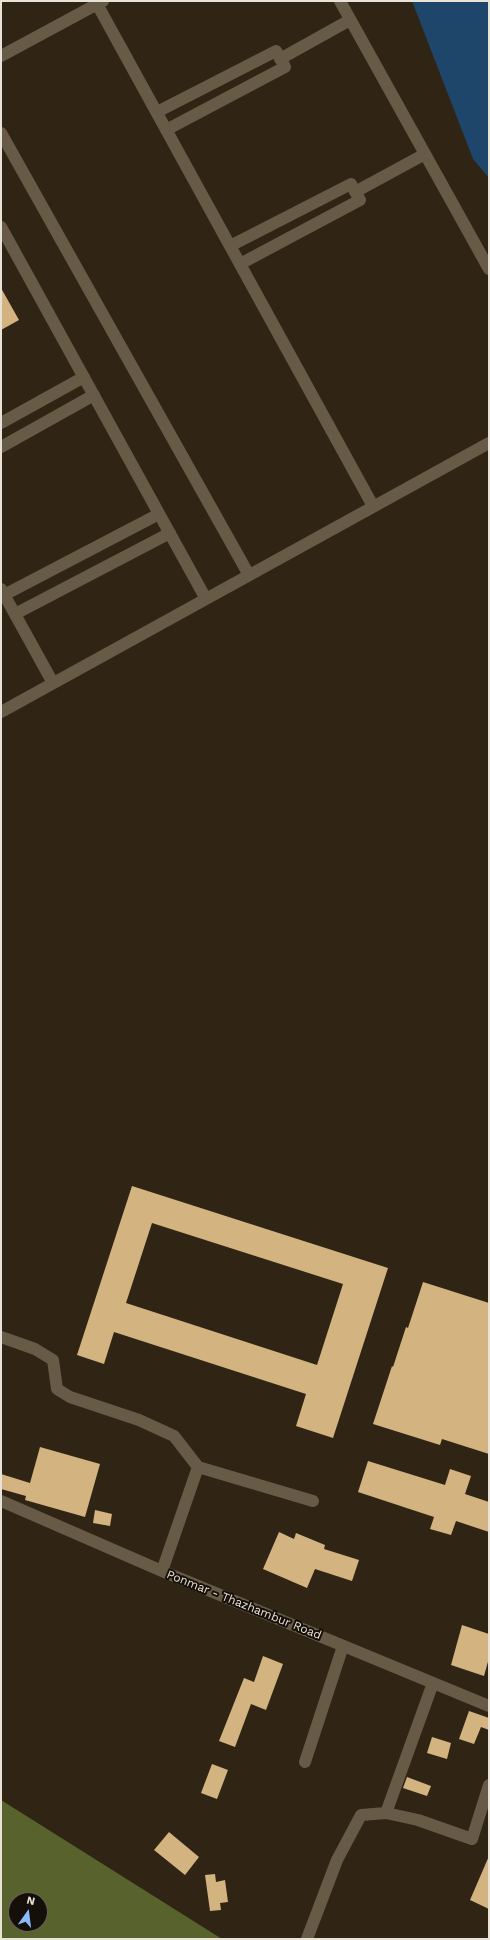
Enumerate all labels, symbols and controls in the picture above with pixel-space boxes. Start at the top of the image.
street label: Ponmar - Thazhambur Road [164,1567,324,1643]
north arrow [8,1892,48,1932]
text: N [25,1894,36,1908]

